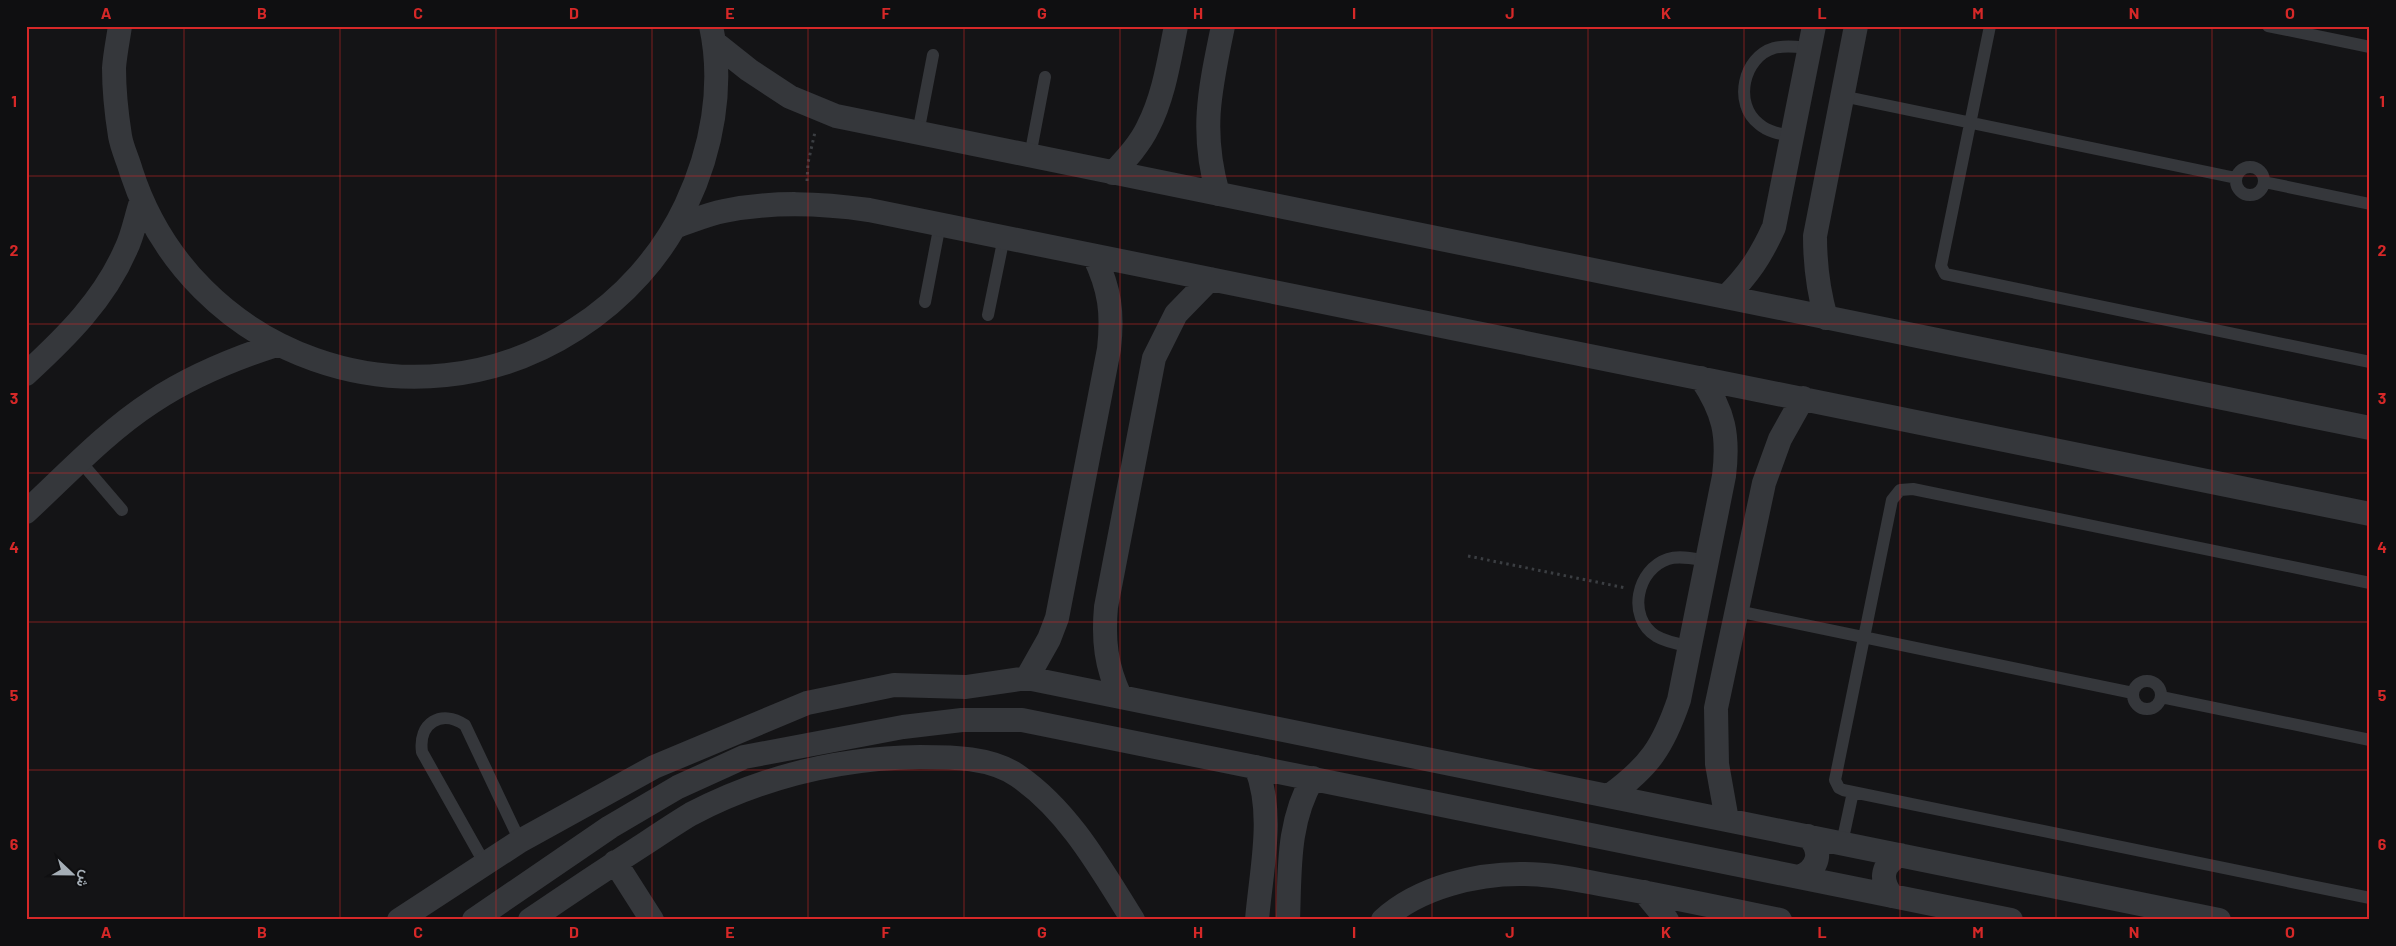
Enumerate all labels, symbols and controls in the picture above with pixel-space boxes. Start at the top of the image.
text: A [101,3,112,22]
text: B [257,3,267,22]
text: C [413,3,423,22]
text: D [569,3,579,22]
text: E [725,3,735,22]
text: F [882,3,891,22]
text: G [1037,3,1047,22]
text: H [1193,3,1203,22]
text: I [1352,3,1356,22]
text: J [1505,3,1515,22]
text: K [1661,3,1671,22]
text: L [1817,3,1827,22]
text: M [1972,3,1984,22]
text: N [2129,3,2139,22]
text: O [2285,3,2295,22]
text: 1 [11,91,17,110]
text: 1 [2379,91,2385,110]
text: 2 [10,240,19,259]
text: 2 [2378,240,2387,259]
text: 3 [10,388,18,407]
text: 3 [2378,388,2386,407]
text: 4 [9,537,19,556]
text: 4 [2377,537,2387,556]
text: 5 [10,685,19,704]
text: 5 [2378,685,2387,704]
text: 6 [10,834,19,853]
text: 6 [2378,834,2387,853]
north arrow [48,848,98,898]
text: ش [72,868,96,890]
text: A [101,922,112,941]
text: B [257,922,267,941]
text: C [413,922,423,941]
text: D [569,922,579,941]
text: E [725,922,735,941]
text: F [882,922,891,941]
text: G [1037,922,1047,941]
text: H [1193,922,1203,941]
text: I [1352,922,1356,941]
text: J [1505,922,1515,941]
text: K [1661,922,1671,941]
text: L [1817,922,1827,941]
text: M [1972,922,1984,941]
text: N [2129,922,2139,941]
text: O [2285,922,2295,941]

